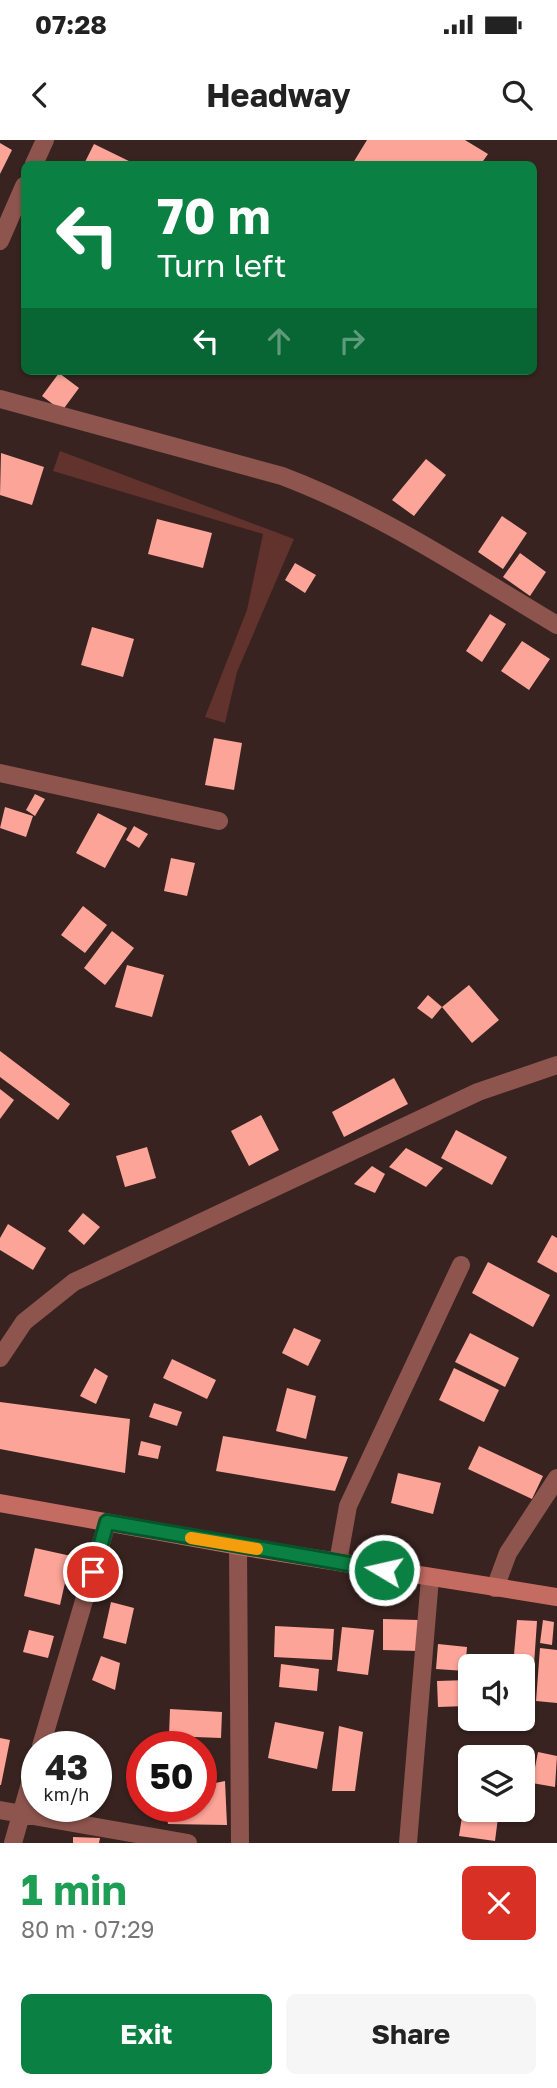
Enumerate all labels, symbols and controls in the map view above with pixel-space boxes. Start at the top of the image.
text: 07:28 [35,9,107,40]
icon: back [21,76,59,114]
text: Headway [206,76,351,114]
icon: search [498,76,536,114]
text: 70 m [157,186,271,245]
icon: left [42,189,133,280]
text: Turn left [157,246,286,284]
icon: left [187,322,225,360]
icon: ahead [260,322,298,360]
icon: right [333,322,371,360]
position arrow [347,1533,421,1607]
pin [63,1542,123,1602]
icon: arrive [74,1553,112,1591]
map controls [458,1654,535,1822]
button: sound [458,1654,535,1731]
speed limit sign: 50 [126,1731,217,1822]
button: layers [458,1745,535,1822]
text: 43 [45,1746,88,1788]
text: km/h [44,1783,89,1805]
text: 1 min [21,1864,127,1914]
button: close [462,1866,536,1940]
text: 80 m · 07:29 [21,1915,154,1943]
button: Exit [21,1994,272,2074]
button: Share [286,1994,536,2074]

